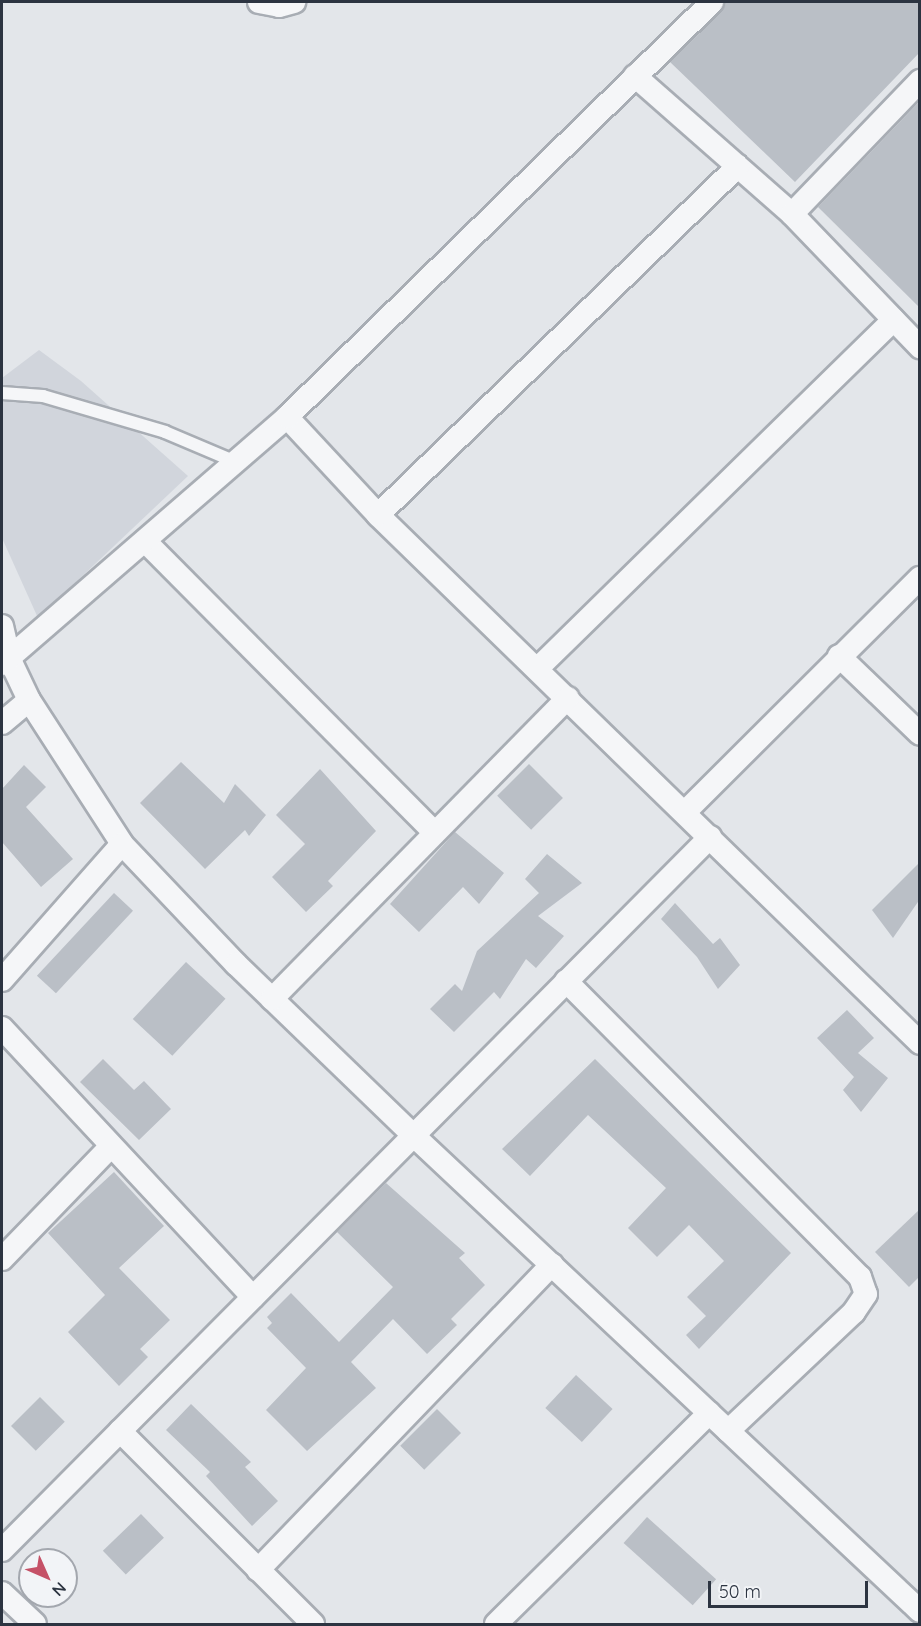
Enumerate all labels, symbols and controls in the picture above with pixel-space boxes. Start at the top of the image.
north arrow [18,1548,78,1608]
scale bar [711,1569,872,1607]
text: N [48,1578,71,1601]
text: 50 m [719,1580,761,1603]

